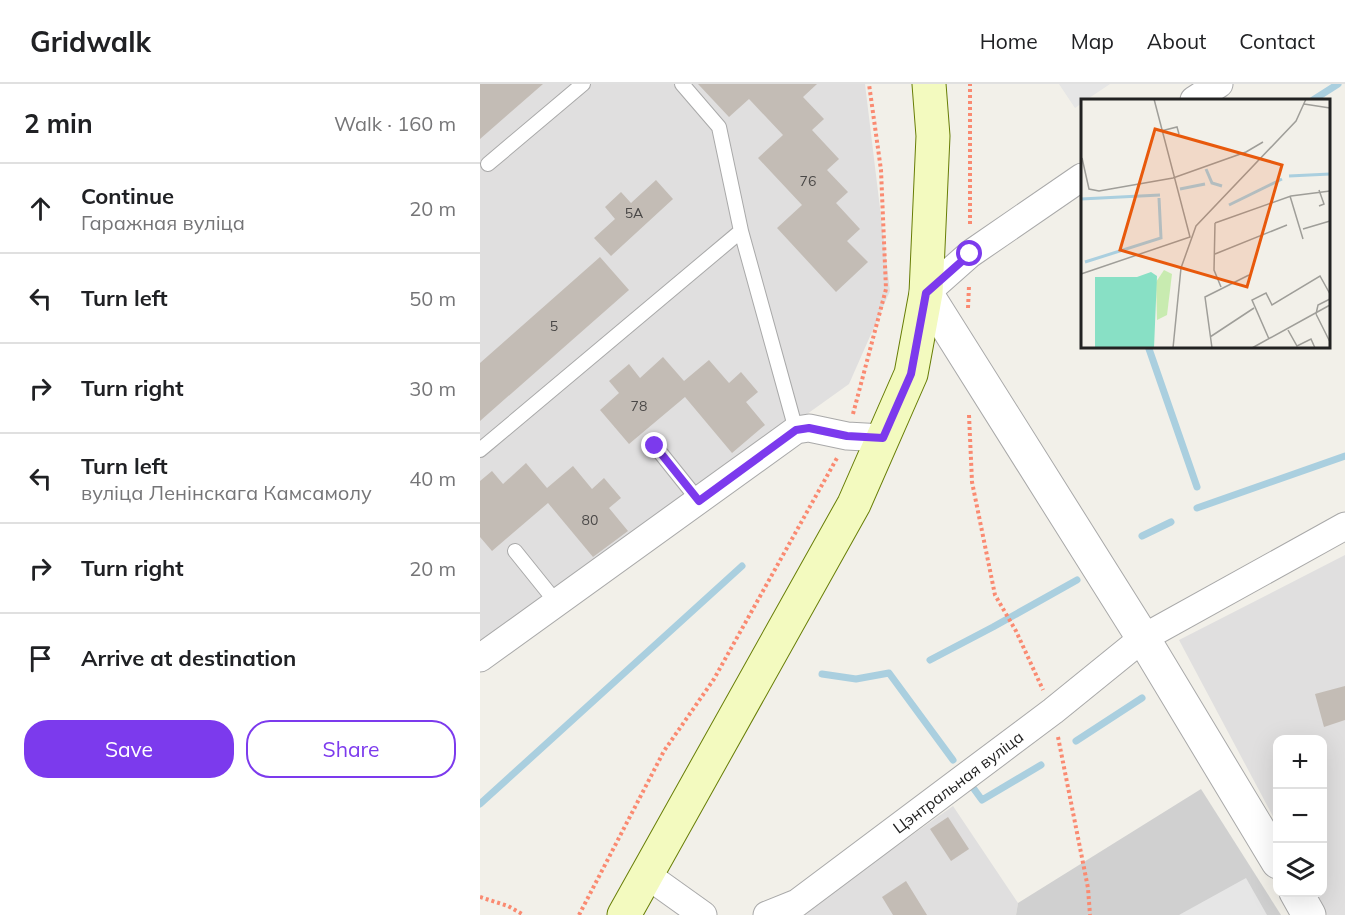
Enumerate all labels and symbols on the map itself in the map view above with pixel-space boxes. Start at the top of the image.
inset map [1081,99,1330,348]
house number: 76 [800,172,816,190]
house number: 5А [625,204,644,222]
route start [956,240,982,266]
house number: 5 [550,317,558,335]
house number: 78 [631,397,647,415]
route end [641,432,667,458]
house number: 80 [582,511,598,529]
street label: Цэнтральная вуліца [889,726,1027,838]

